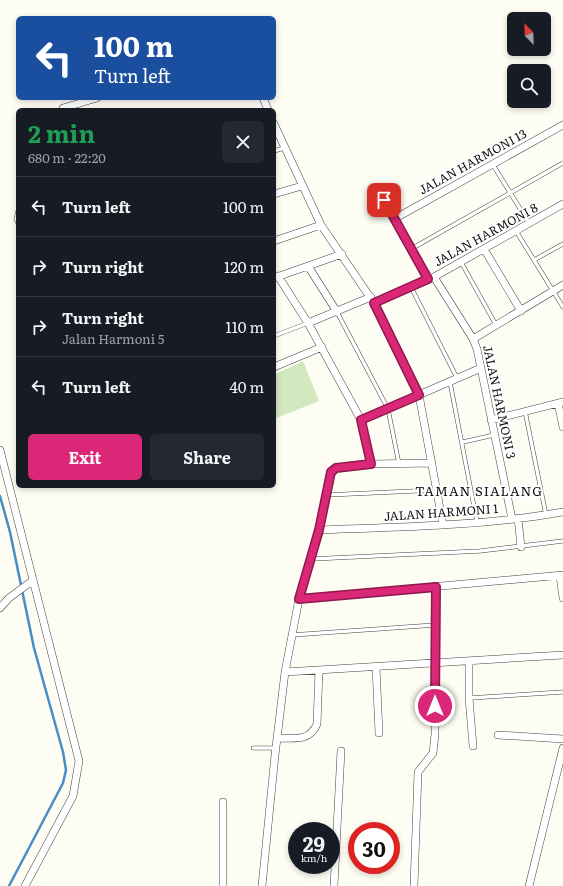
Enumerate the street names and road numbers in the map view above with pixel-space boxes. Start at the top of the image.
street label: JALAN HARMONI 13 [415,124,530,198]
street label: JALAN HARMONI 8 [430,198,541,270]
street label: JALAN HARMONI 3 [479,343,521,460]
street label: JALAN HARMONI 1 [383,499,499,525]

